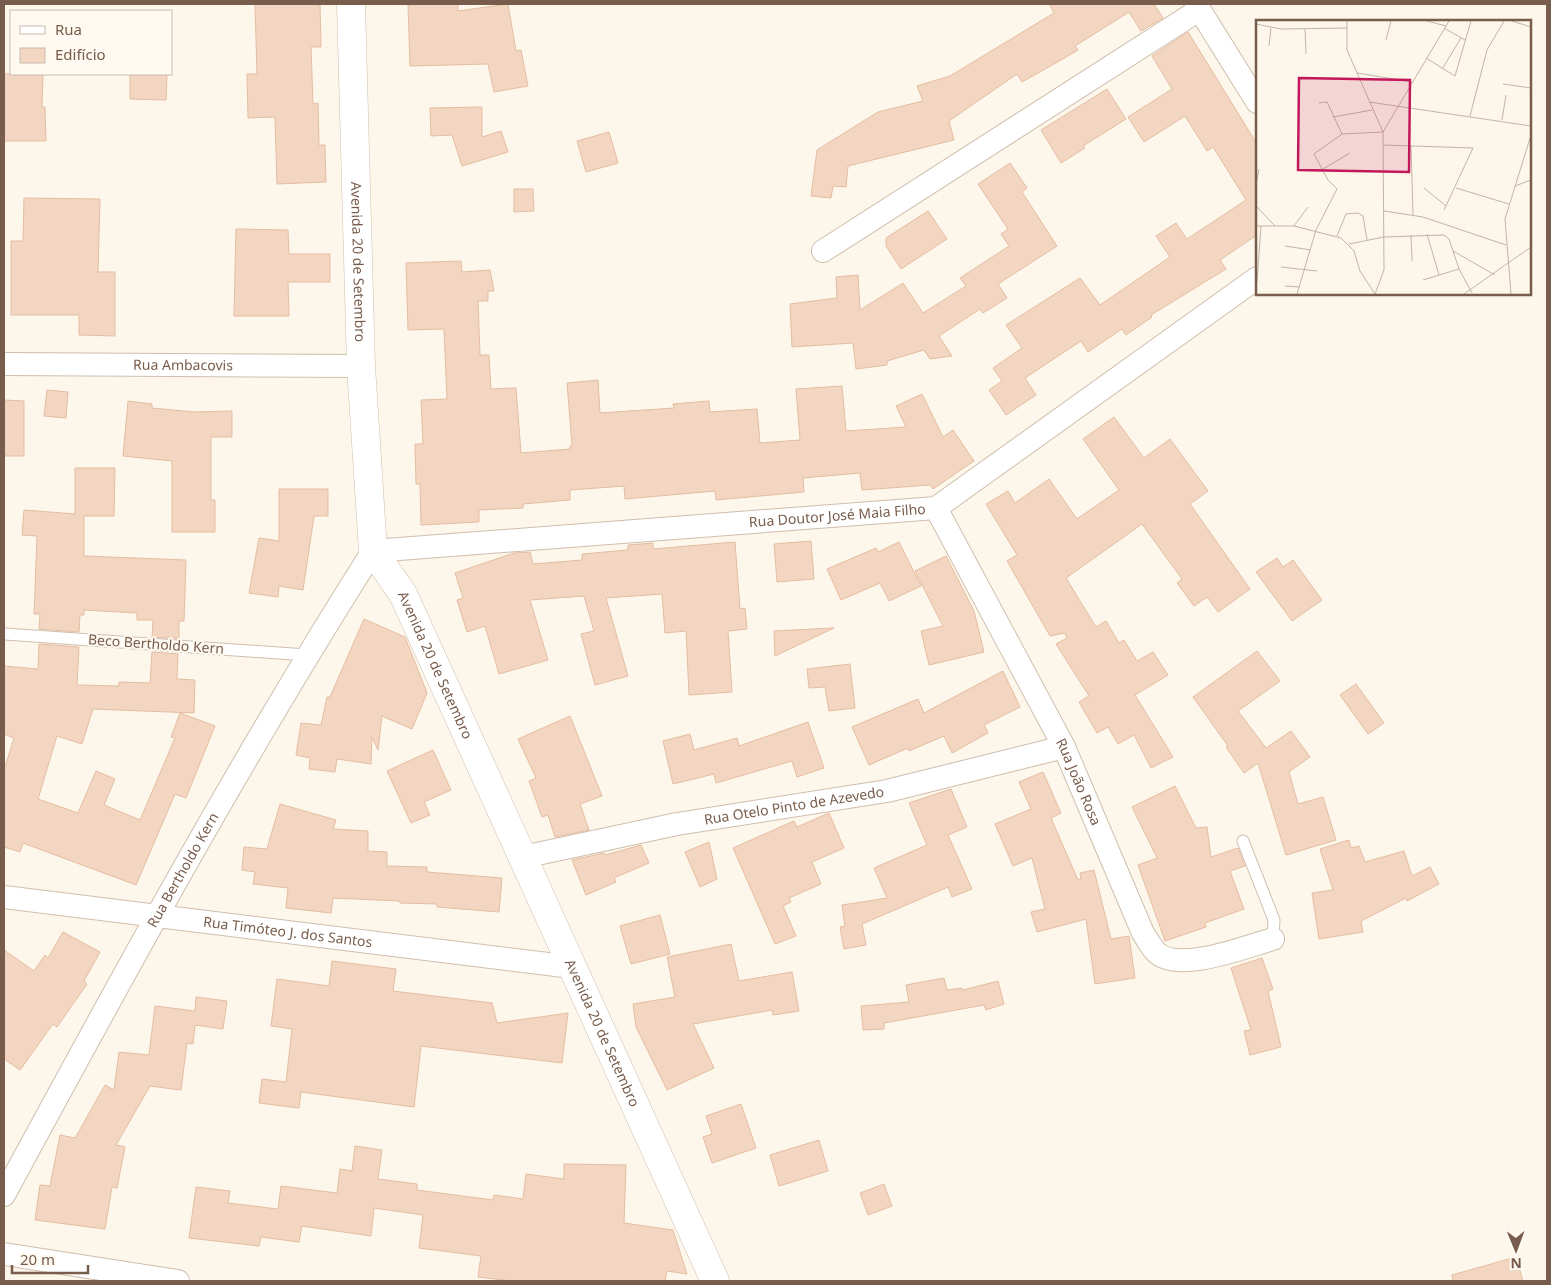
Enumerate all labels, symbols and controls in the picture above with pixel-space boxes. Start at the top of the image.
legend [10,10,172,75]
text: Rua [55,19,82,39]
inset map [1256,20,1531,295]
text: Edifício [55,44,106,64]
street label: Avenida 20 de Setembro [347,181,370,342]
street label: Rua Ambacovis [133,355,233,374]
street label: Rua Doutor José Maia Filho [748,499,926,531]
street label: Avenida 20 de Setembro [394,588,478,742]
street label: Beco Bertholdo Kern [87,629,225,658]
street label: Rua João Rosa [1052,735,1106,828]
street label: Rua Otelo Pinto de Azevedo [703,782,885,829]
street label: Rua Bertholdo Kern [142,809,223,931]
street label: Rua Timóteo J. dos Santos [202,912,374,951]
street label: Avenida 20 de Setembro [561,956,645,1110]
north arrow [1491,1225,1541,1275]
scale bar [12,1242,89,1274]
text: 20 m [20,1249,55,1269]
text: N [1510,1254,1522,1273]

